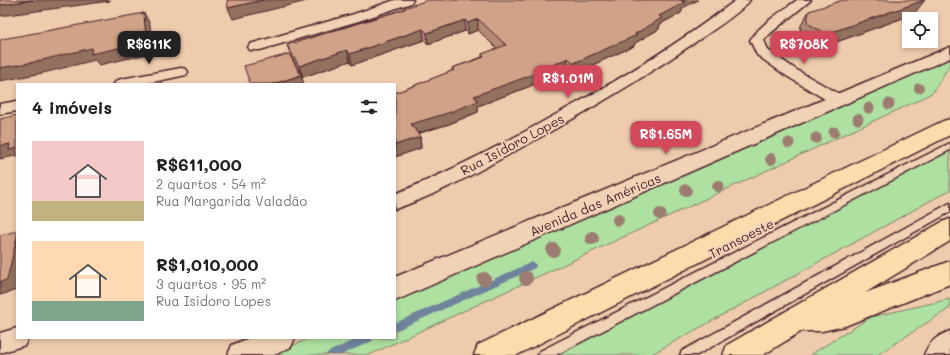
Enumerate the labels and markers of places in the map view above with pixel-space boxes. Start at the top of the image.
pin: R$611K [116,31,182,65]
pin: R$708K [771,31,837,65]
pin: R$1.01M [531,65,605,99]
pin: R$1.65M [629,121,703,155]

